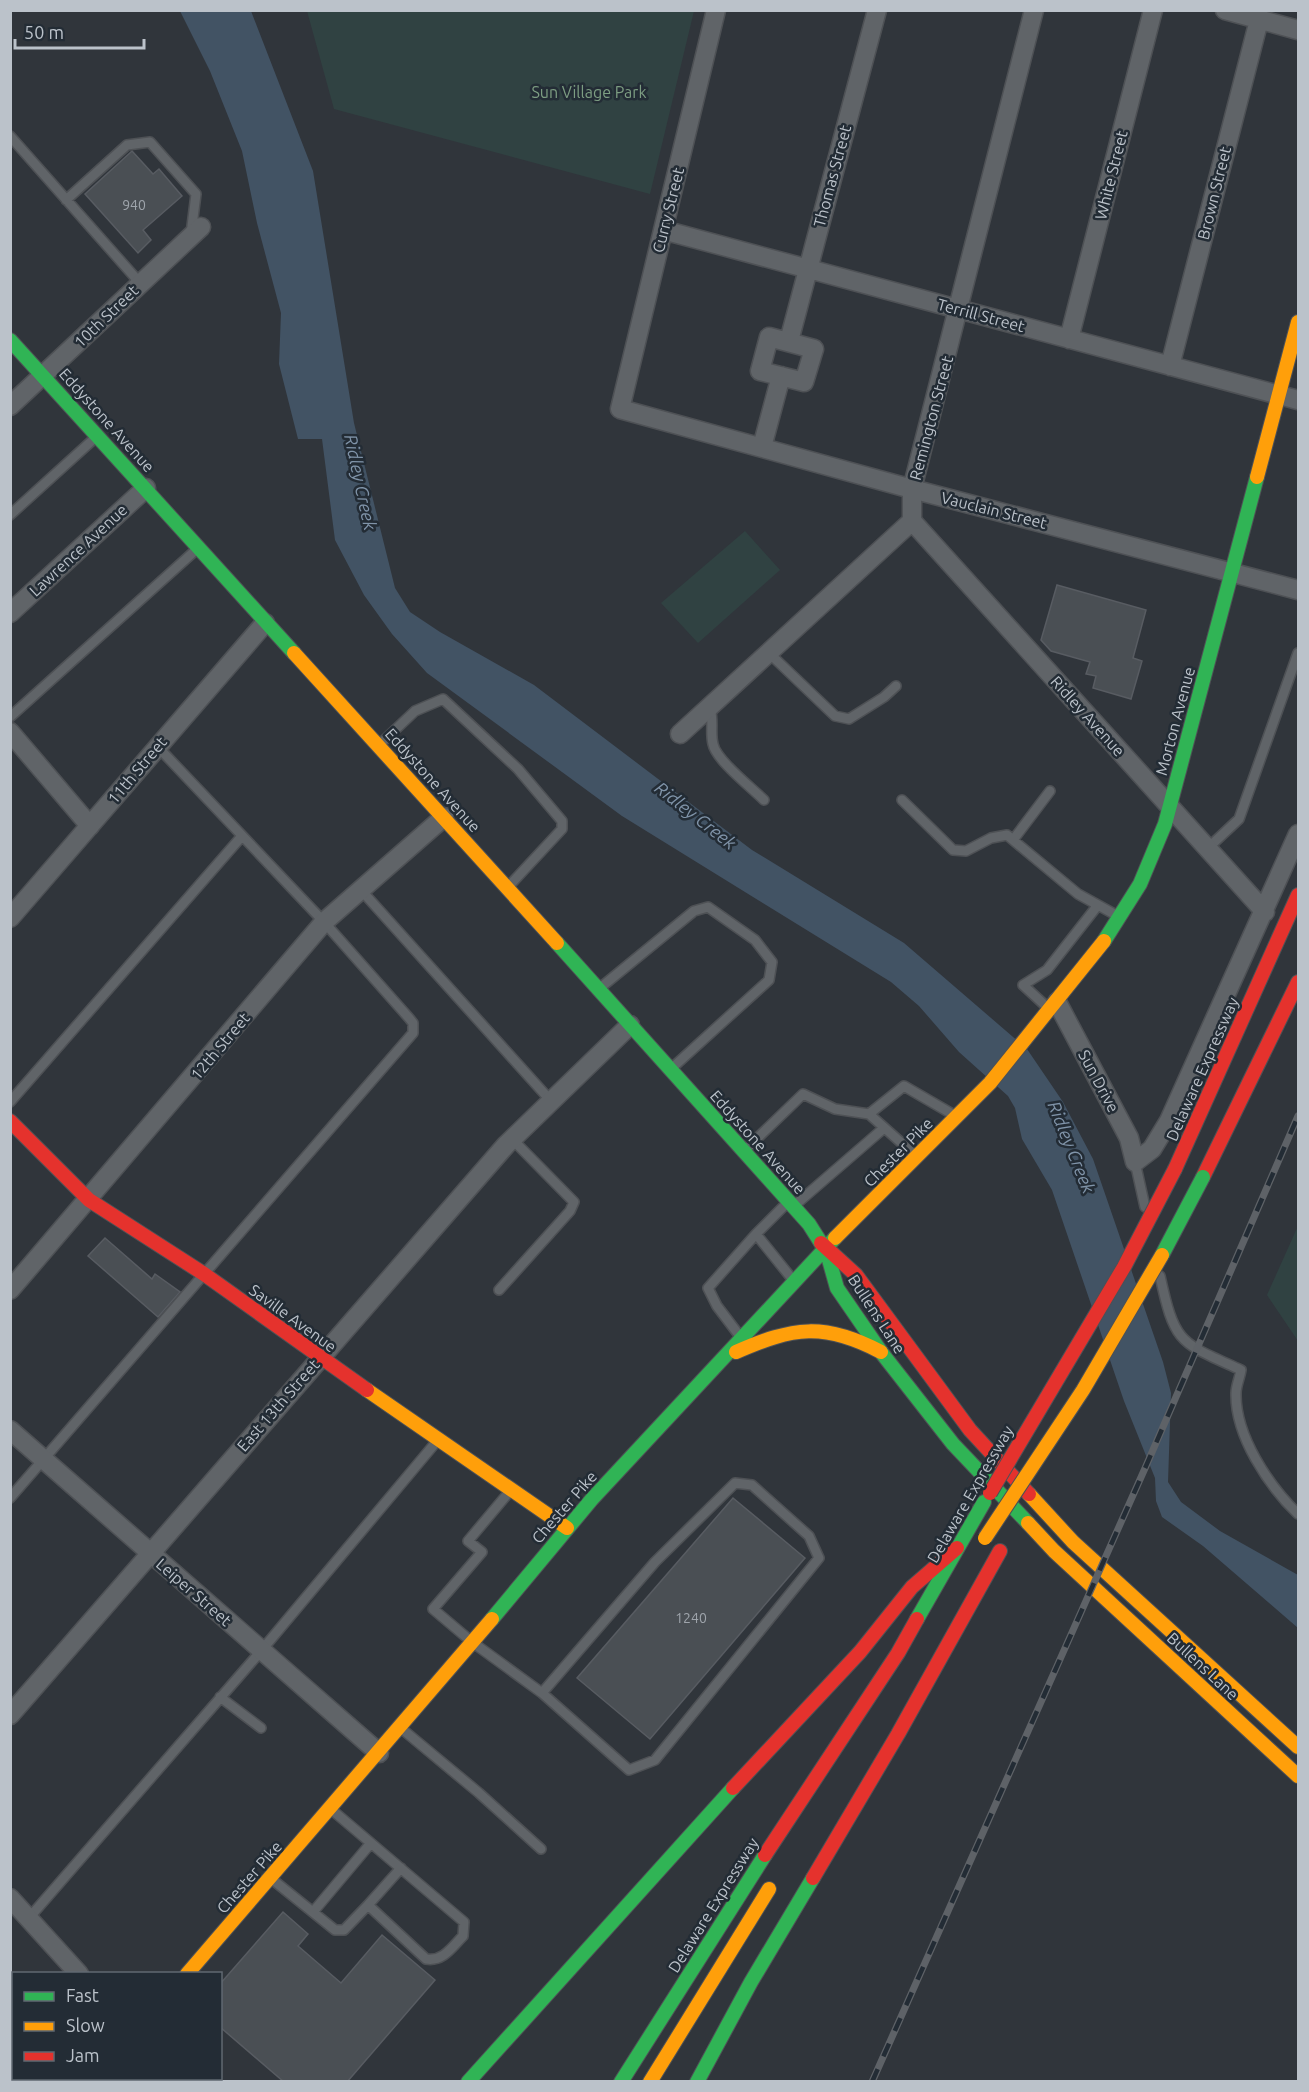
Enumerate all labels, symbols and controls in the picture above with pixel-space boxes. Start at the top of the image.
scale bar [15,12,144,50]
text: 50 m [24,22,64,42]
park label: Sun Village Park [531,83,647,101]
street label: Thomas Street [810,122,854,229]
street label: White Street [1091,128,1131,221]
street label: Brown Street [1194,144,1234,241]
street label: Curry Street [649,165,687,255]
house number: 940 [122,197,146,213]
street label: 10th Street [70,281,142,351]
street label: Terrill Street [935,295,1027,335]
street label: Remington Street [906,353,956,482]
street label: Eddystone Avenue [56,364,158,476]
water label: Ridley Creek [341,432,381,533]
street label: Vauclain Street [939,488,1050,532]
street label: Lawrence Avenue [26,500,130,600]
street label: Morton Avenue [1152,665,1198,777]
street label: Ridley Avenue [1047,672,1129,760]
street label: Eddystone Avenue [382,724,484,836]
street label: 11th Street [104,732,171,807]
water label: Ridley Creek [651,777,741,853]
street label: Delaware Expressway [1162,994,1242,1144]
street label: 12th Street [187,1008,254,1083]
street label: Sun Drive [1075,1047,1123,1115]
street label: Eddystone Avenue [707,1086,809,1198]
water label: Ridley Creek [1044,1098,1100,1197]
street label: Chester Pike [860,1114,936,1190]
street label: Bullens Lane [845,1271,909,1357]
street label: Saville Avenue [246,1280,340,1356]
street label: East 13th Street [233,1355,323,1455]
street label: Delaware Expressway [923,1422,1017,1566]
street label: Chester Pike [528,1467,600,1547]
street label: Leiper Street [153,1555,236,1630]
house number: 1240 [675,1610,707,1626]
street label: Bullens Lane [1164,1629,1242,1703]
street label: Delaware Expressway [664,1834,762,1976]
street label: Chester Pike [213,1837,285,1917]
legend [12,1972,222,2080]
text: Fast [66,1985,99,2005]
text: Slow [66,2015,105,2035]
text: Jam [66,2045,100,2065]

